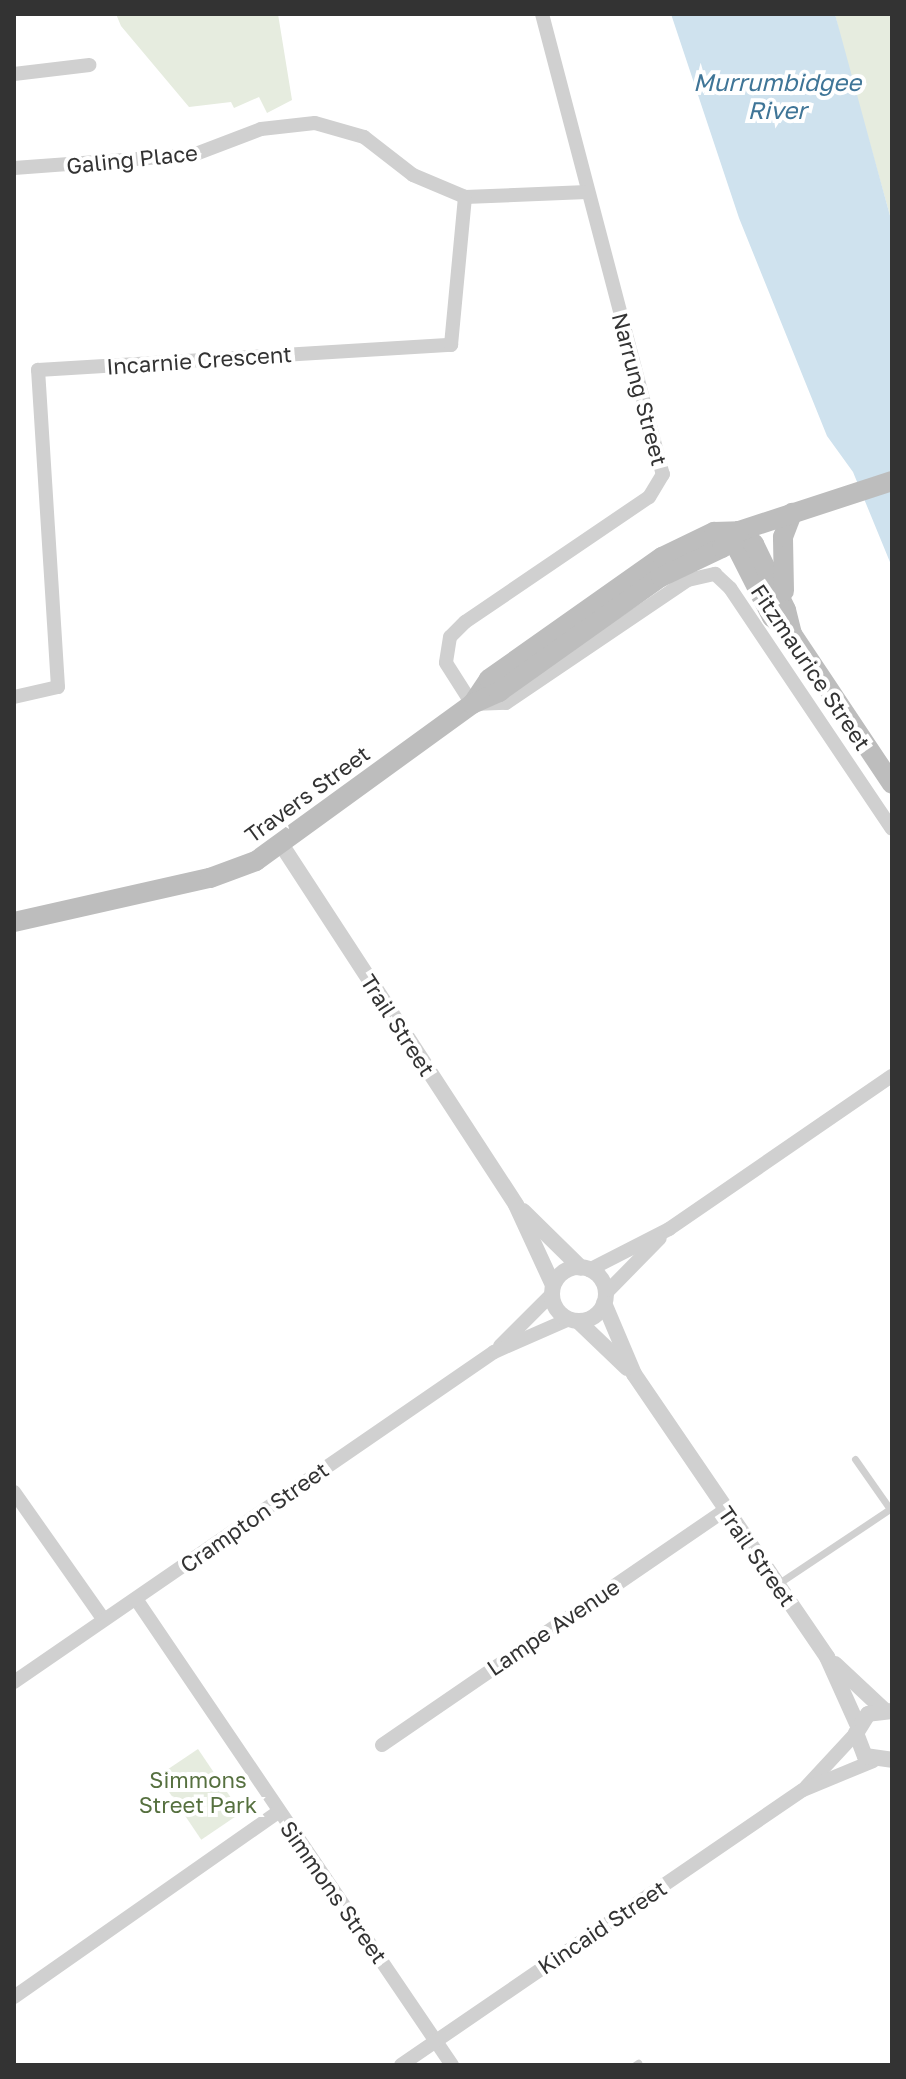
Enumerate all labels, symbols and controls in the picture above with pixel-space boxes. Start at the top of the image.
water label: Murrumbidgee River [693,68,861,124]
street label: Galing Place [65,139,199,179]
street label: Narrung Street [607,310,673,468]
street label: Incarnie Crescent [105,340,293,380]
street label: Fitzmaurice Street [746,579,876,755]
street label: Travers Street [240,740,374,848]
street label: Trail Street [355,969,441,1081]
street label: Crampton Street [175,1456,333,1578]
street label: Trail Street [713,1501,801,1611]
street label: Lampe Avenue [482,1573,624,1681]
park label: Simmons Street Park [139,1766,257,1818]
street label: Simmons Street [275,1816,393,1968]
street label: Kincaid Street [533,1874,671,1980]

